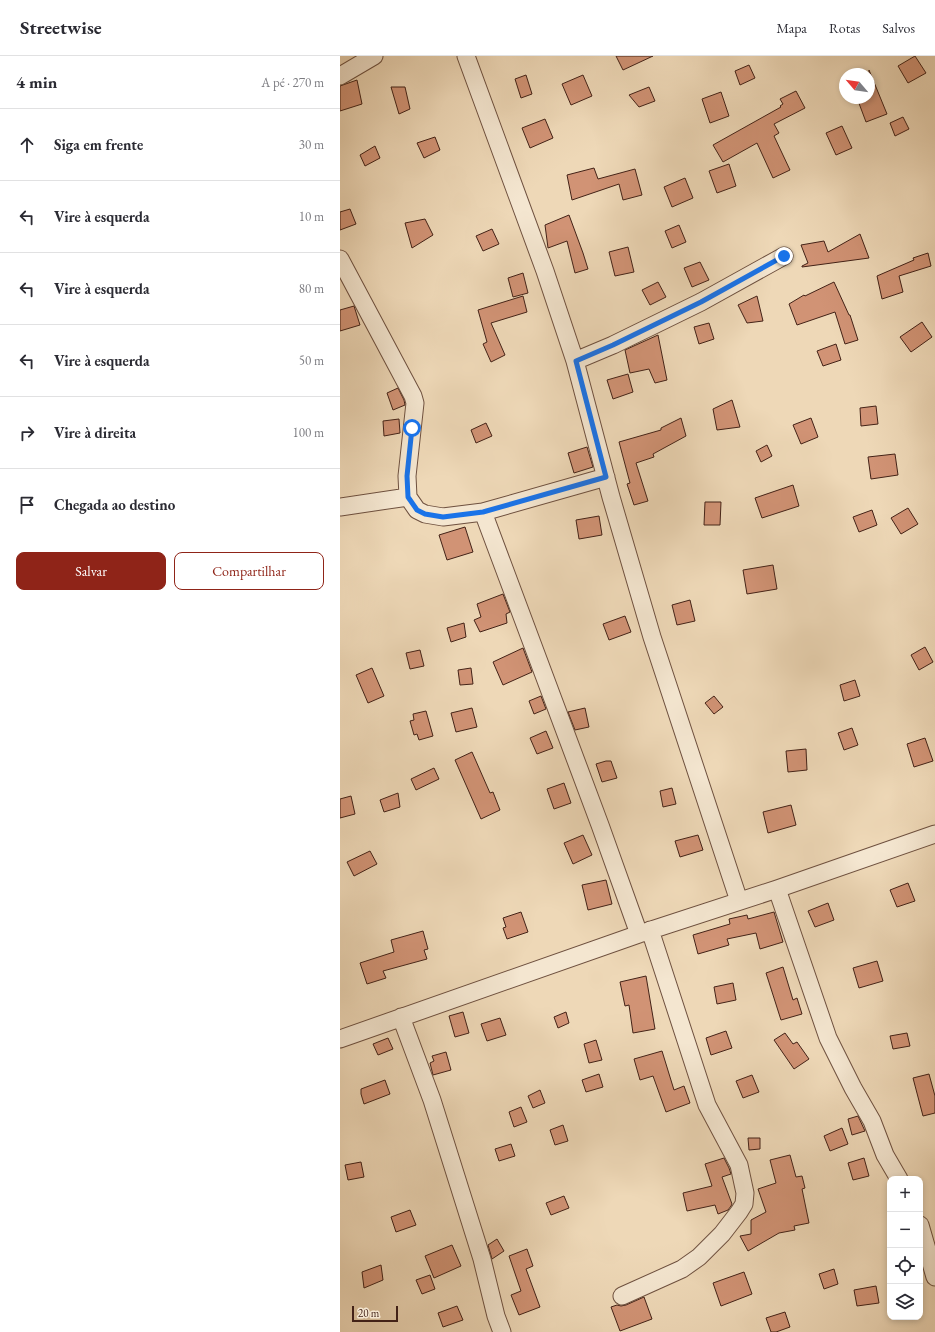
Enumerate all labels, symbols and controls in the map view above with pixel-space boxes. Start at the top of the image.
text: Streetwise [20,15,102,40]
text: Mapa [776,19,807,37]
text: Rotas [829,19,860,37]
text: Salvos [882,19,915,37]
north arrow [839,68,875,104]
text: 4 min [16,71,57,93]
text: A pé · 270 m [261,74,324,91]
icon: ahead [16,134,38,156]
text: Siga em frente [54,135,143,154]
text: 30 m [299,136,324,153]
icon: left [16,206,38,228]
text: Vire à esquerda [54,207,150,226]
text: 10 m [299,208,324,225]
route end [775,247,793,265]
icon: left [16,278,38,300]
text: Vire à esquerda [54,279,150,298]
text: 80 m [299,280,324,297]
icon: left [16,350,38,372]
text: Vire à esquerda [54,351,150,370]
text: 50 m [299,352,324,369]
route start [403,419,421,437]
icon: right [16,422,38,444]
text: Vire à direita [54,423,136,442]
text: 100 m [293,424,324,441]
icon: arrive [16,494,38,516]
text: Chegada ao destino [54,495,175,514]
button: Salvar [16,552,166,590]
button: Compartilhar [174,552,324,590]
map controls [887,1176,923,1320]
button: + [887,1176,923,1212]
button: − [887,1212,923,1248]
button: locate [887,1248,923,1284]
button: layers [887,1284,923,1320]
scale bar [352,1304,398,1323]
text: 20 m [358,1306,379,1320]

